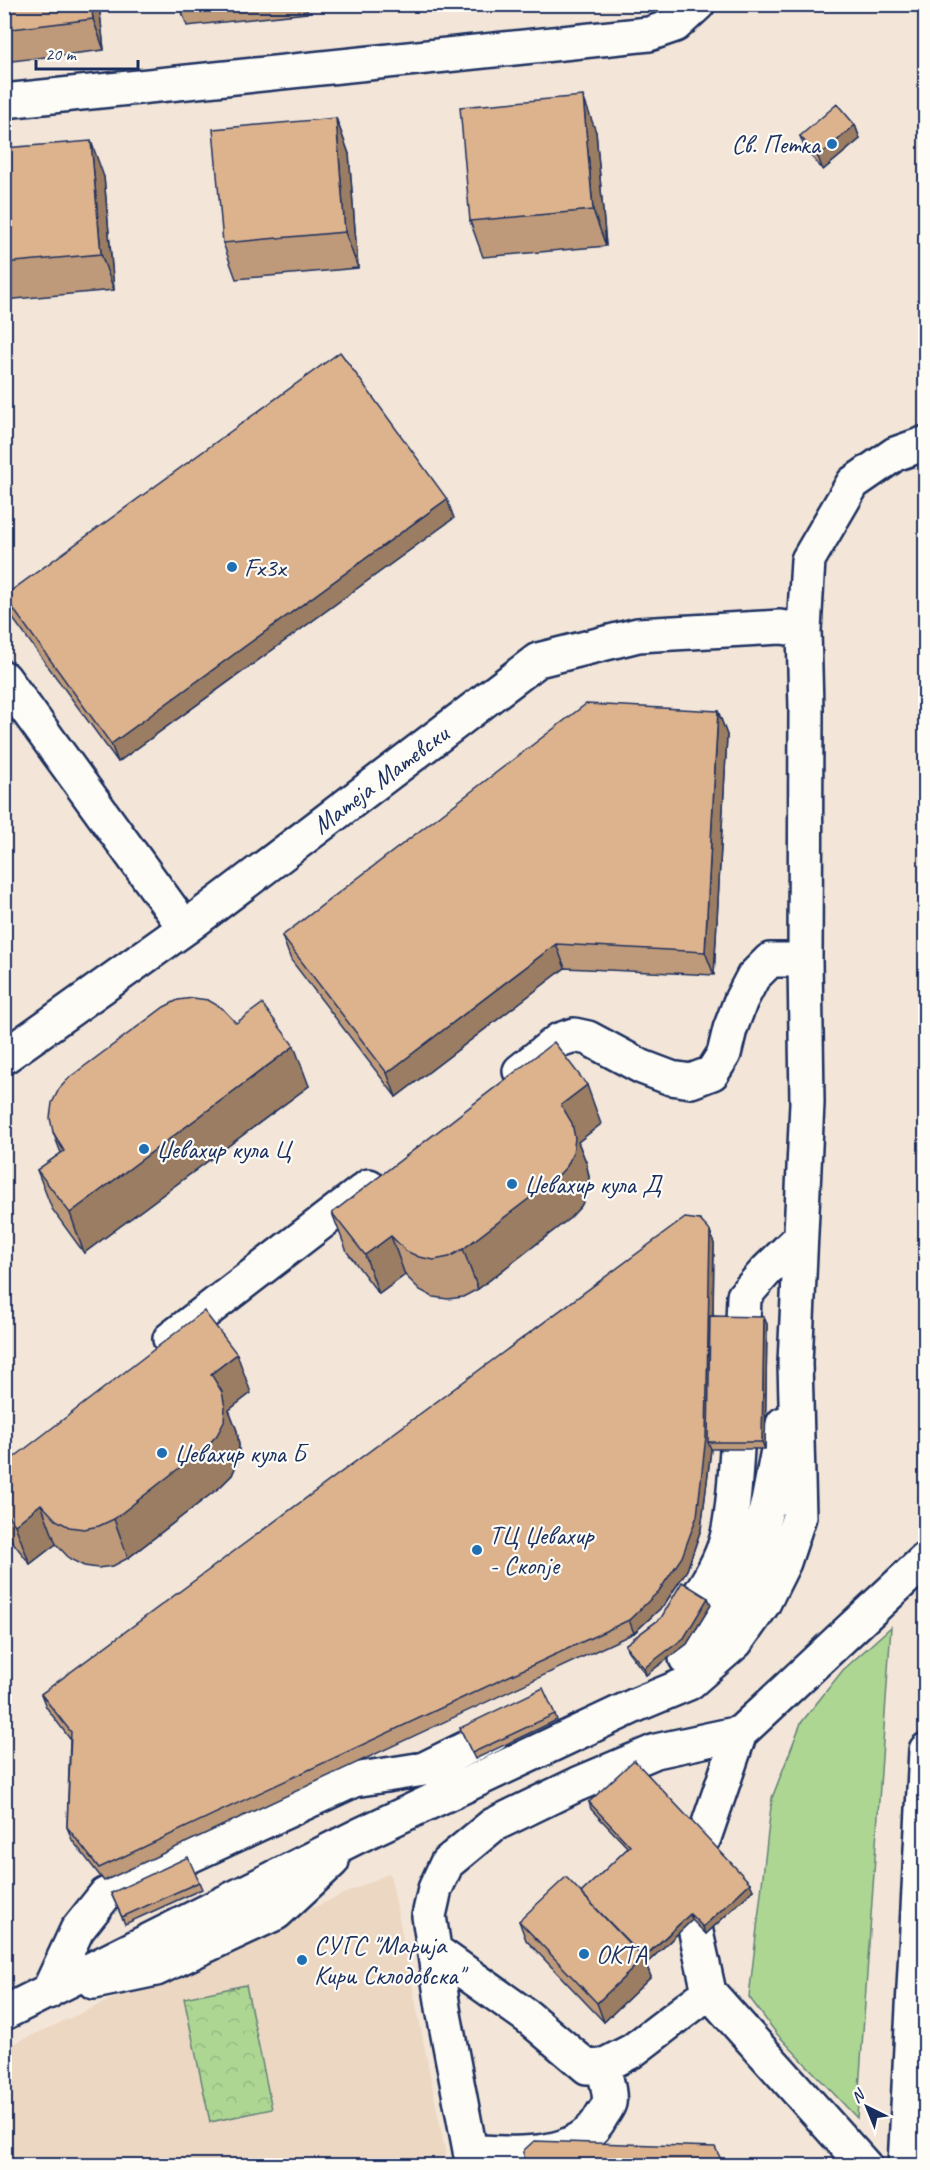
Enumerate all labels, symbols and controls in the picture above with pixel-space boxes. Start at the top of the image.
scale bar [36,33,138,71]
text: 20 m [45,43,78,65]
place label: Св. Петка [731,128,822,161]
marker: Св. Петка [825,137,839,151]
place label: Fx3x [244,551,287,584]
marker: Fx3x [225,560,239,574]
street label: Матеја Матевски [306,717,456,841]
place label: Џевахир кула Ц [156,1133,294,1166]
marker: Џевахир кула Ц [137,1142,151,1156]
place label: Џевахир кула Д [524,1168,663,1201]
marker: Џевахир кула Д [505,1177,519,1191]
place label: Џевахир кула Б [174,1437,309,1470]
marker: Џевахир кула Б [155,1446,169,1460]
place label: ТЦ Џевахир - Скопје [489,1519,595,1582]
marker: ТЦ Џевахир - Скопје [470,1543,484,1557]
place label: СУГС "Марија Кири Склодовска" [314,1929,469,1992]
place label: ОКТА [596,1938,648,1971]
marker: ОКТА [577,1947,591,1961]
marker: СУГС "Марија Кири Склодовска" [295,1953,309,1967]
north arrow [837,2077,897,2137]
text: N [847,2084,870,2107]

